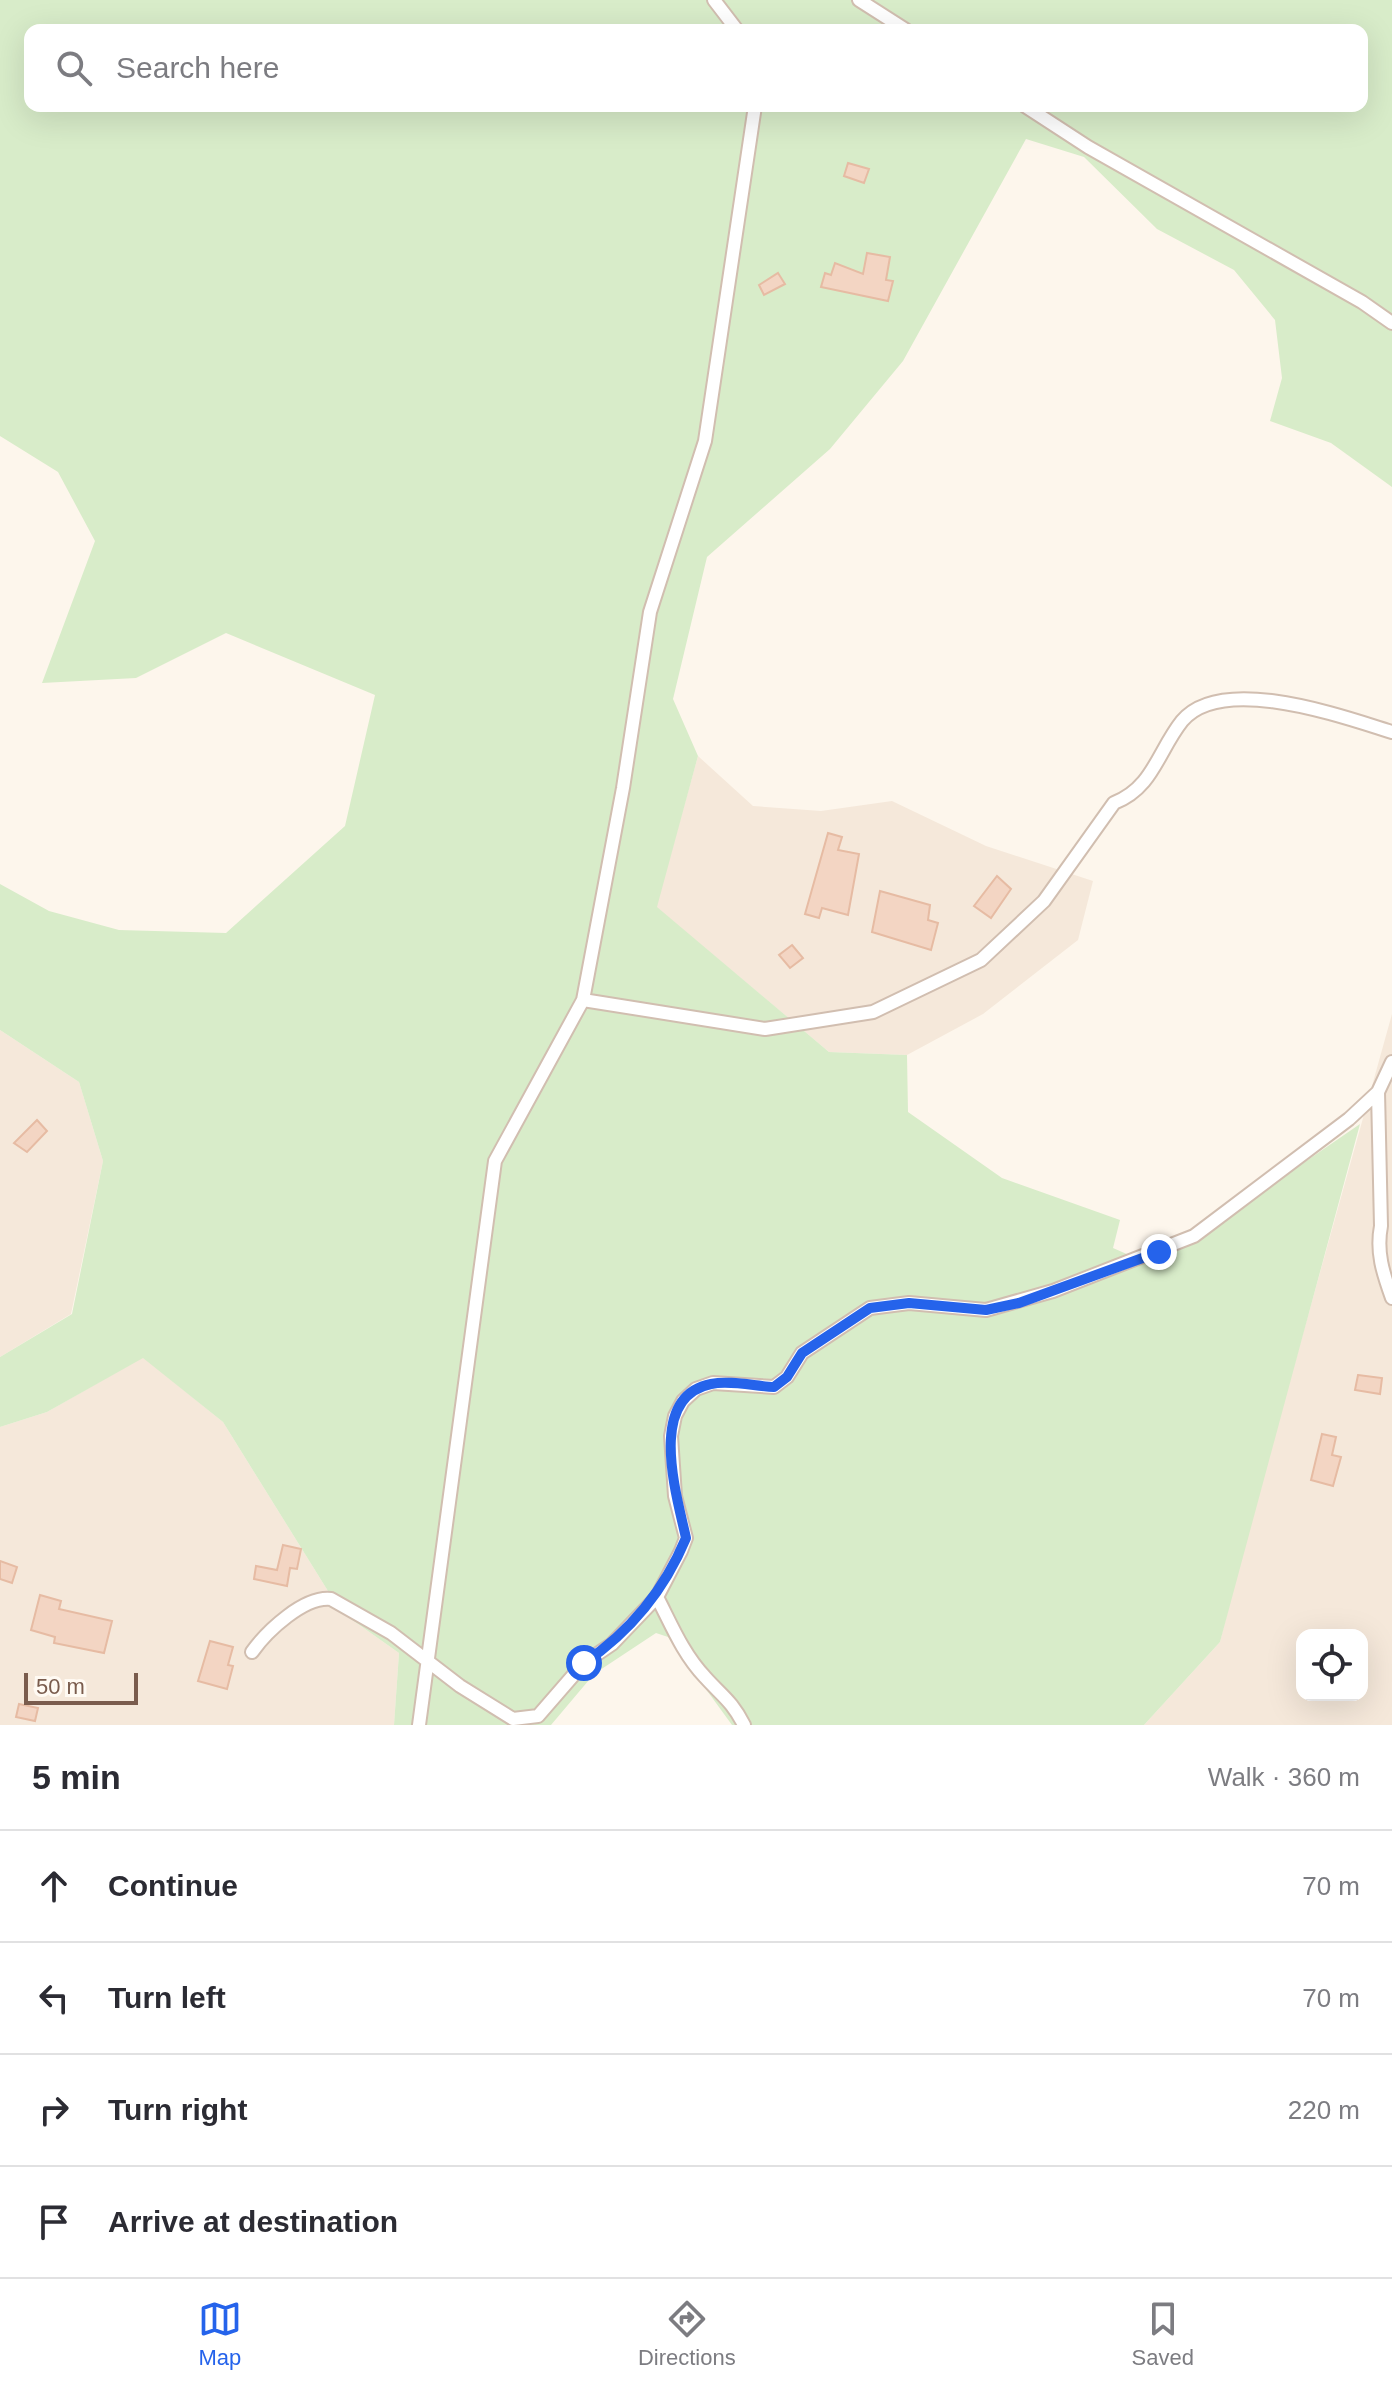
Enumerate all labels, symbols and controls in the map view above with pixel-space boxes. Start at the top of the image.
search box [24,24,1368,112]
icon: search [52,46,96,90]
text: Search here [116,51,279,84]
route end [1141,1234,1177,1270]
map controls [1296,1629,1368,1701]
button: locate [1296,1629,1368,1701]
route start [566,1645,602,1681]
scale bar [24,1669,138,1705]
text: 50 m [36,1674,85,1699]
text: 5 min [32,1758,121,1796]
text: Walk · 360 m [1208,1762,1360,1792]
icon: ahead [32,1864,76,1908]
text: Continue [108,1869,238,1902]
text: 70 m [1302,1871,1360,1901]
icon: left [32,1976,76,2020]
text: Turn left [108,1981,226,2014]
text: 70 m [1302,1983,1360,2013]
icon: right [32,2088,76,2132]
text: Turn right [108,2093,247,2126]
text: 220 m [1288,2095,1360,2125]
icon: arrive [32,2200,76,2244]
text: Arrive at destination [108,2205,398,2238]
tab: Map [198,2297,242,2371]
tab: Directions [638,2297,736,2371]
tab: Saved [1132,2297,1194,2371]

